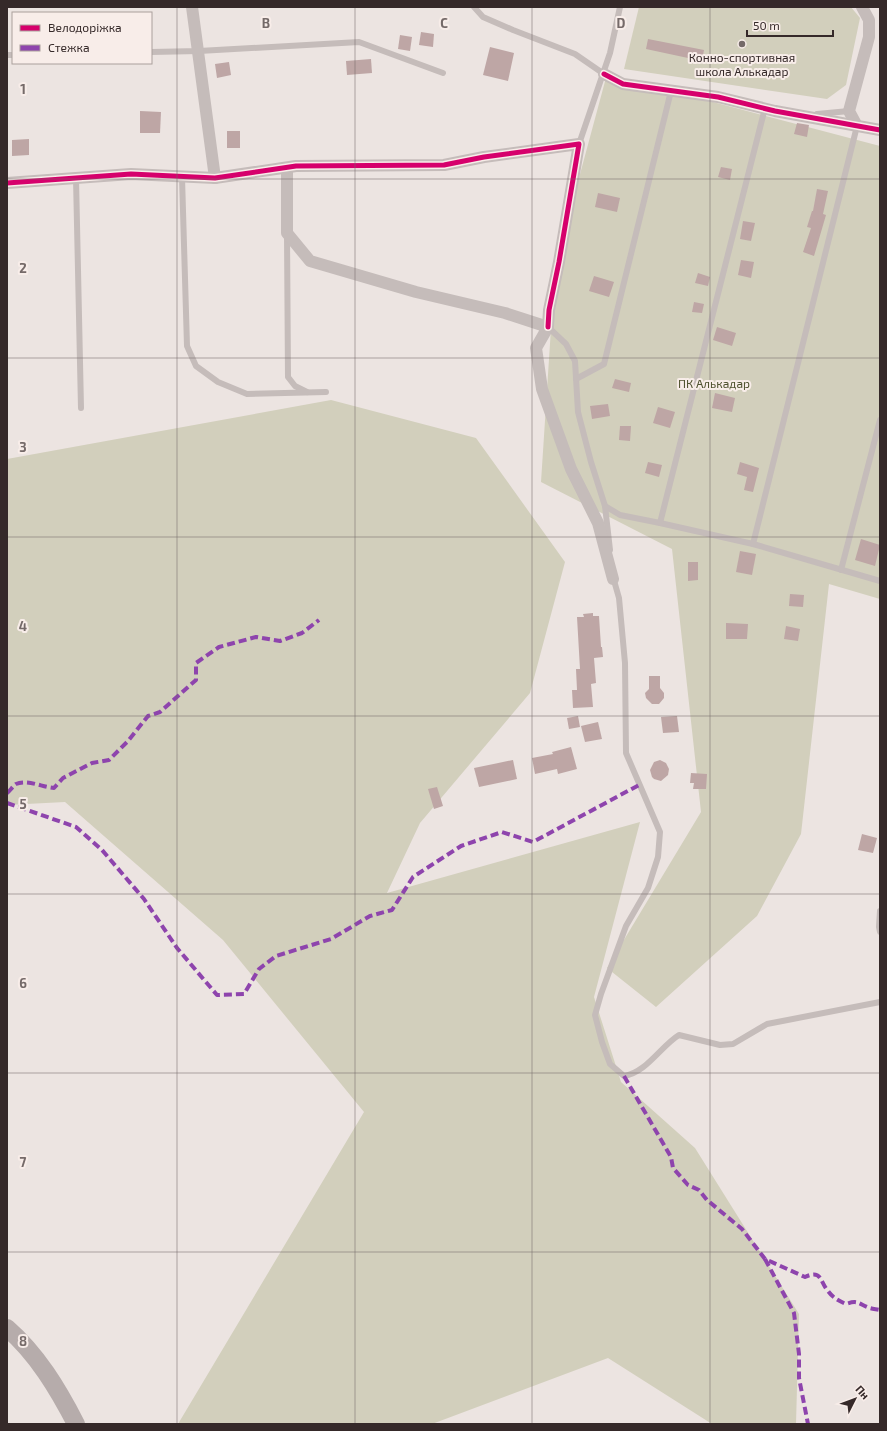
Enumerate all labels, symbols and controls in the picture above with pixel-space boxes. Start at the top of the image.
legend [12,12,152,64]
scale bar [747,12,833,38]
text: B [262,15,270,31]
text: C [440,15,448,31]
text: D [617,15,626,31]
text: 50 m [753,18,780,32]
text: Велодоріжка [48,20,122,34]
marker: Конно-спортивная школа Алькадар [737,39,747,49]
text: Стежка [48,40,90,54]
place label: Конно-спортивная школа Алькадар [689,50,795,78]
text: 1 [20,81,26,97]
text: 2 [19,260,27,276]
park label: ПК Алькадар [678,376,750,390]
text: 3 [19,439,27,455]
text: 4 [19,618,27,634]
text: 5 [19,796,27,812]
text: 6 [19,975,27,991]
text: 7 [20,1154,27,1170]
text: 8 [19,1333,27,1349]
north arrow [835,1379,875,1419]
text: Пн [853,1382,872,1402]

